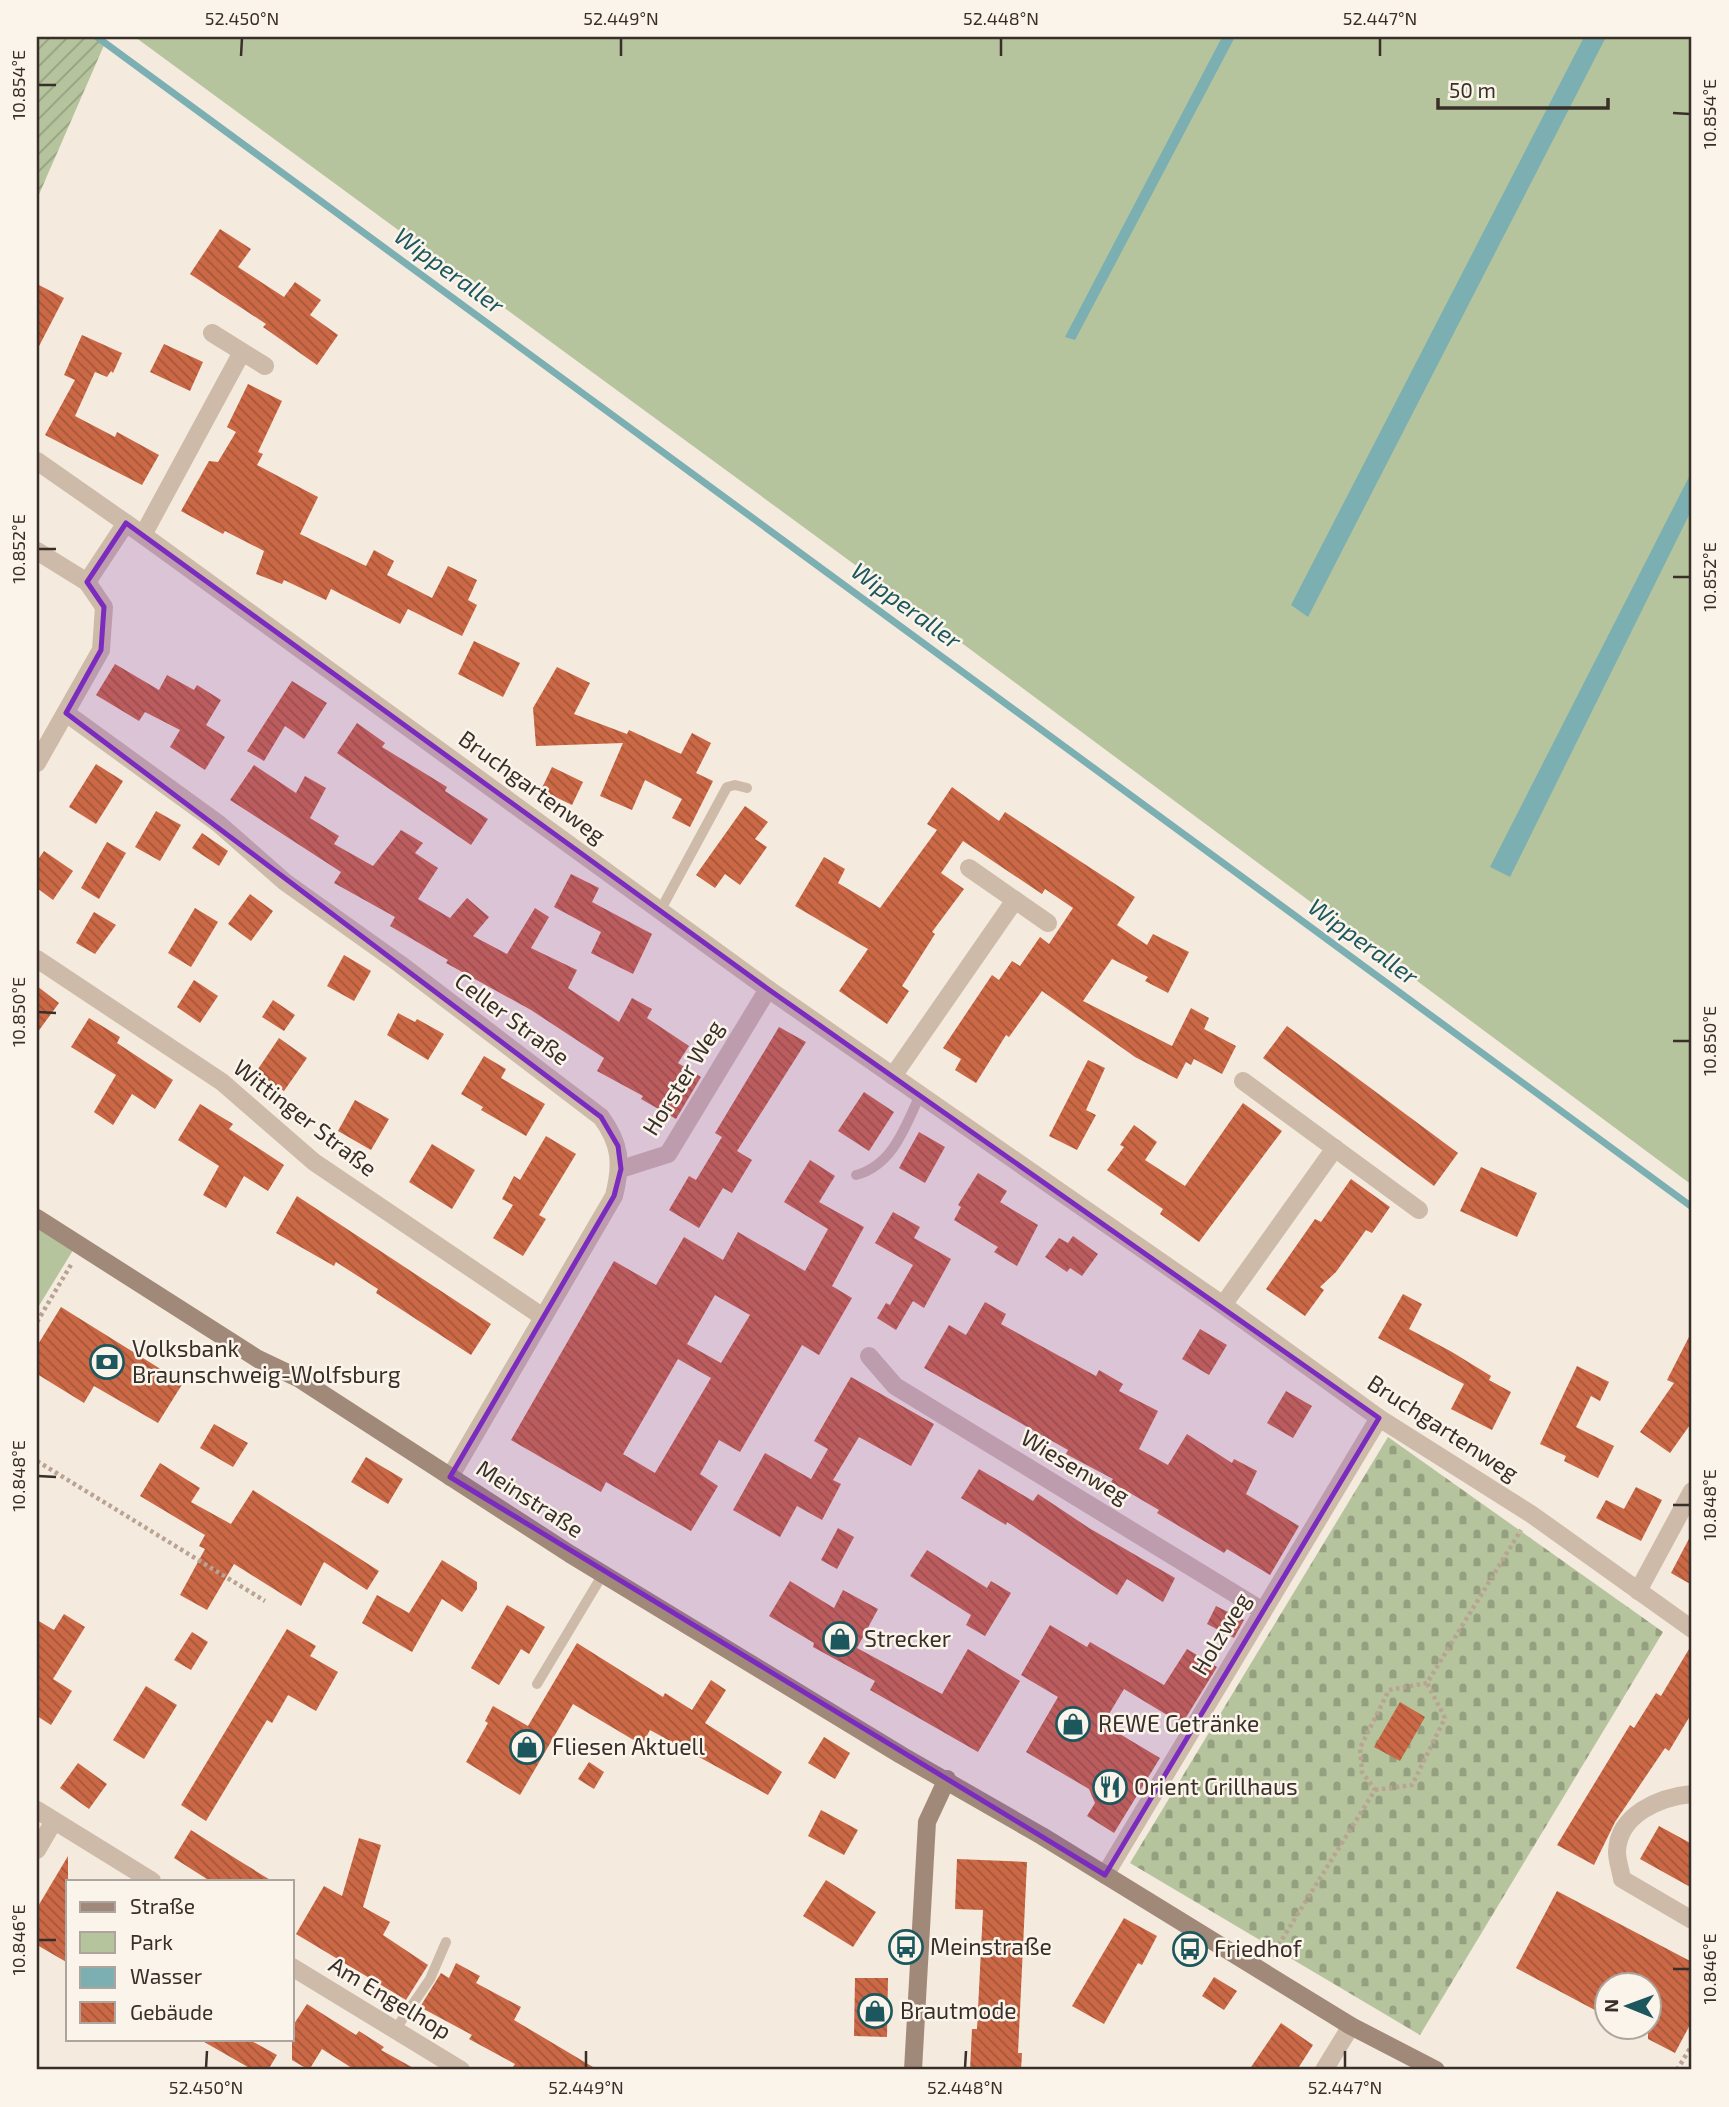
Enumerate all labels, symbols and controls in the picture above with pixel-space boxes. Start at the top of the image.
text: 52.450°N [205,7,279,29]
text: 52.449°N [583,7,659,29]
text: 52.448°N [963,7,1039,29]
text: 52.447°N [1343,7,1417,29]
text: 10.854°E [7,50,29,120]
scale bar [1438,66,1608,110]
text: 50 m [1449,77,1496,102]
text: 10.854°E [1698,79,1720,149]
water label: Wipperaller [389,220,511,320]
text: 10.852°E [7,514,29,584]
text: 10.852°E [1698,542,1720,612]
water label: Wipperaller [846,555,968,655]
street label: Bruchgartenweg [454,724,611,849]
water label: Wipperaller [1303,891,1425,991]
street label: Celler Straße [450,966,576,1070]
text: 10.850°E [7,977,29,1047]
text: 10.850°E [1698,1006,1720,1076]
street label: Horster Weg [636,1015,729,1140]
street label: Wittinger Straße [228,1053,383,1182]
place label: Volksbank Braunschweig-Wolfsburg [132,1334,401,1388]
bank icon: Volksbank Braunschweig-Wolfsburg [88,1343,126,1381]
street label: Bruchgartenweg [1363,1368,1524,1486]
street label: Wiesenweg [1016,1423,1135,1509]
text: 10.848°E [7,1440,29,1512]
street label: Meinstraße [472,1453,589,1543]
text: 10.848°E [1698,1469,1720,1541]
street label: Holzweg [1185,1587,1256,1680]
shop icon: Strecker [821,1620,859,1658]
place label: Strecker [864,1624,951,1652]
shop icon: REWE Getränke [1054,1705,1092,1743]
place label: REWE Getränke [1098,1709,1259,1737]
shop icon: Fliesen Aktuell [508,1728,546,1766]
place label: Fliesen Aktuell [552,1732,705,1760]
restaurant icon: Orient Grillhaus [1091,1768,1129,1806]
place label: Orient Grillhaus [1134,1772,1298,1800]
legend [66,1880,294,2040]
text: Straße [130,1893,195,1918]
text: 10.846°E [7,1904,29,1976]
bus stop icon: Meinstraße [887,1928,925,1966]
text: Park [130,1929,173,1954]
bus stop icon: Friedhof [1171,1930,1209,1968]
place label: Meinstraße [930,1932,1052,1960]
text: 10.846°E [1698,1933,1720,2005]
place label: Friedhof [1214,1934,1303,1962]
street label: Am Engelhop [324,1950,457,2045]
text: Wasser [130,1963,203,1988]
north arrow [1592,1970,1662,2040]
shop icon: Brautmode [856,1992,894,2030]
place label: Brautmode [900,1996,1017,2024]
text: Gebäude [130,1999,213,2024]
text: N [1599,1999,1622,2013]
text: 52.450°N [169,2076,243,2098]
text: 52.449°N [548,2076,624,2098]
text: 52.448°N [927,2076,1003,2098]
text: 52.447°N [1308,2076,1382,2098]

